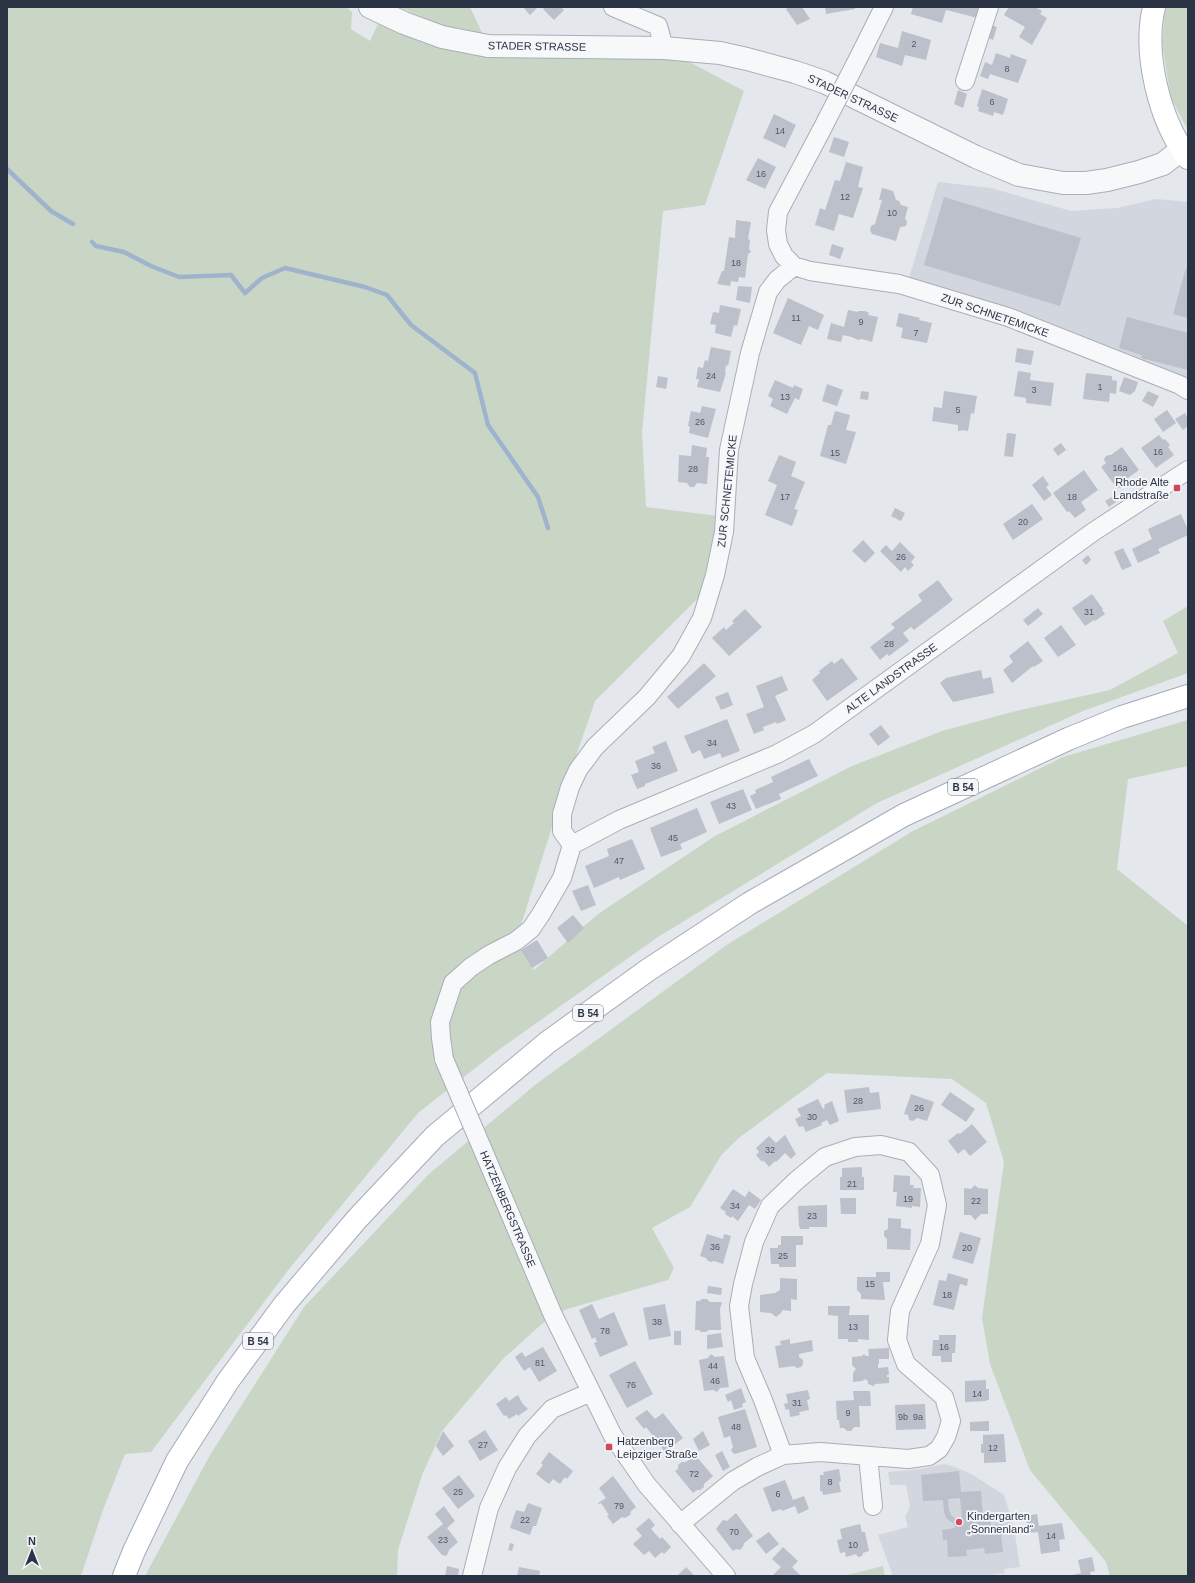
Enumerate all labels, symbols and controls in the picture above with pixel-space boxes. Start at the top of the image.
street label: STADER STRASSE [488,39,586,53]
house number: 2 [911,39,917,49]
house number: 8 [1004,64,1010,74]
street label: STADER STRASSE [806,72,900,124]
house number: 6 [989,97,995,107]
house number: 14 [775,126,785,136]
house number: 16 [756,169,766,179]
house number: 12 [840,192,850,202]
house number: 10 [887,208,897,218]
house number: 18 [731,258,741,268]
street label: ZUR SCHNETEMICKE [940,291,1050,339]
house number: 11 [791,313,801,323]
house number: 9 [858,317,864,327]
house number: 7 [913,328,919,338]
house number: 24 [706,371,716,381]
house number: 1 [1097,382,1103,392]
house number: 3 [1031,385,1037,395]
house number: 13 [780,392,790,402]
house number: 5 [955,405,961,415]
house number: 26 [695,417,705,427]
street label: ZUR SCHNETEMICKE [715,434,739,548]
house number: 16 [1153,447,1163,457]
house number: 15 [830,448,840,458]
house number: 16a [1112,463,1128,473]
house number: 28 [688,464,698,474]
place label: Rhode Alte Landstraße [1113,476,1169,501]
marker: Rhode Alte Landstraße [1172,483,1182,493]
house number: 17 [780,492,790,502]
house number: 18 [1067,492,1077,502]
house number: 20 [1018,517,1028,527]
house number: 26 [896,552,906,562]
house number: 31 [1084,607,1094,617]
house number: 28 [884,639,894,649]
street label: ALTE LANDSTRASSE [843,641,939,715]
house number: 34 [707,738,717,748]
house number: 36 [651,761,661,771]
road number: B 54 [948,779,978,795]
house number: 43 [726,801,736,811]
house number: 45 [668,833,678,843]
house number: 47 [614,856,624,866]
road number: B 54 [573,1005,603,1021]
house number: 28 [853,1096,863,1106]
house number: 26 [914,1103,924,1113]
house number: 30 [807,1112,817,1122]
house number: 32 [765,1145,775,1155]
street label: HATZENBERGSTRASSE [478,1149,538,1269]
house number: 21 [847,1179,857,1189]
house number: 19 [903,1194,913,1204]
house number: 22 [971,1196,981,1206]
house number: 34 [730,1201,740,1211]
house number: 23 [807,1211,817,1221]
house number: 36 [710,1242,720,1252]
house number: 20 [962,1243,972,1253]
house number: 25 [778,1251,788,1261]
house number: 15 [865,1279,875,1289]
house number: 18 [942,1290,952,1300]
house number: 38 [652,1317,662,1327]
house number: 13 [848,1322,858,1332]
house number: 78 [600,1326,610,1336]
road number: B 54 [243,1333,273,1349]
house number: 16 [939,1342,949,1352]
house number: 81 [535,1358,545,1368]
house number: 44 [708,1361,718,1371]
house number: 46 [710,1376,720,1386]
house number: 76 [626,1380,636,1390]
house number: 14 [972,1389,982,1399]
house number: 31 [792,1398,802,1408]
house number: 9 [845,1408,851,1418]
house number: 9b [898,1412,908,1422]
house number: 9a [913,1412,923,1422]
house number: 48 [731,1422,741,1432]
place label: Hatzenberg Leipziger Straße [617,1435,698,1460]
house number: 27 [478,1440,488,1450]
marker: Hatzenberg Leipziger Straße [604,1442,614,1452]
house number: 12 [988,1443,998,1453]
house number: 72 [689,1469,699,1479]
house number: 8 [827,1477,833,1487]
house number: 25 [453,1487,463,1497]
house number: 6 [775,1489,781,1499]
house number: 79 [614,1501,624,1511]
place label: Kindergarten „Sonnenland“ [967,1510,1033,1535]
house number: 22 [520,1515,530,1525]
marker: Kindergarten „Sonnenland“ [954,1517,964,1527]
house number: 70 [729,1527,739,1537]
north arrow [12,1531,52,1571]
house number: 14 [1046,1531,1056,1541]
text: N [28,1535,36,1547]
house number: 23 [438,1535,448,1545]
house number: 10 [848,1540,858,1550]

